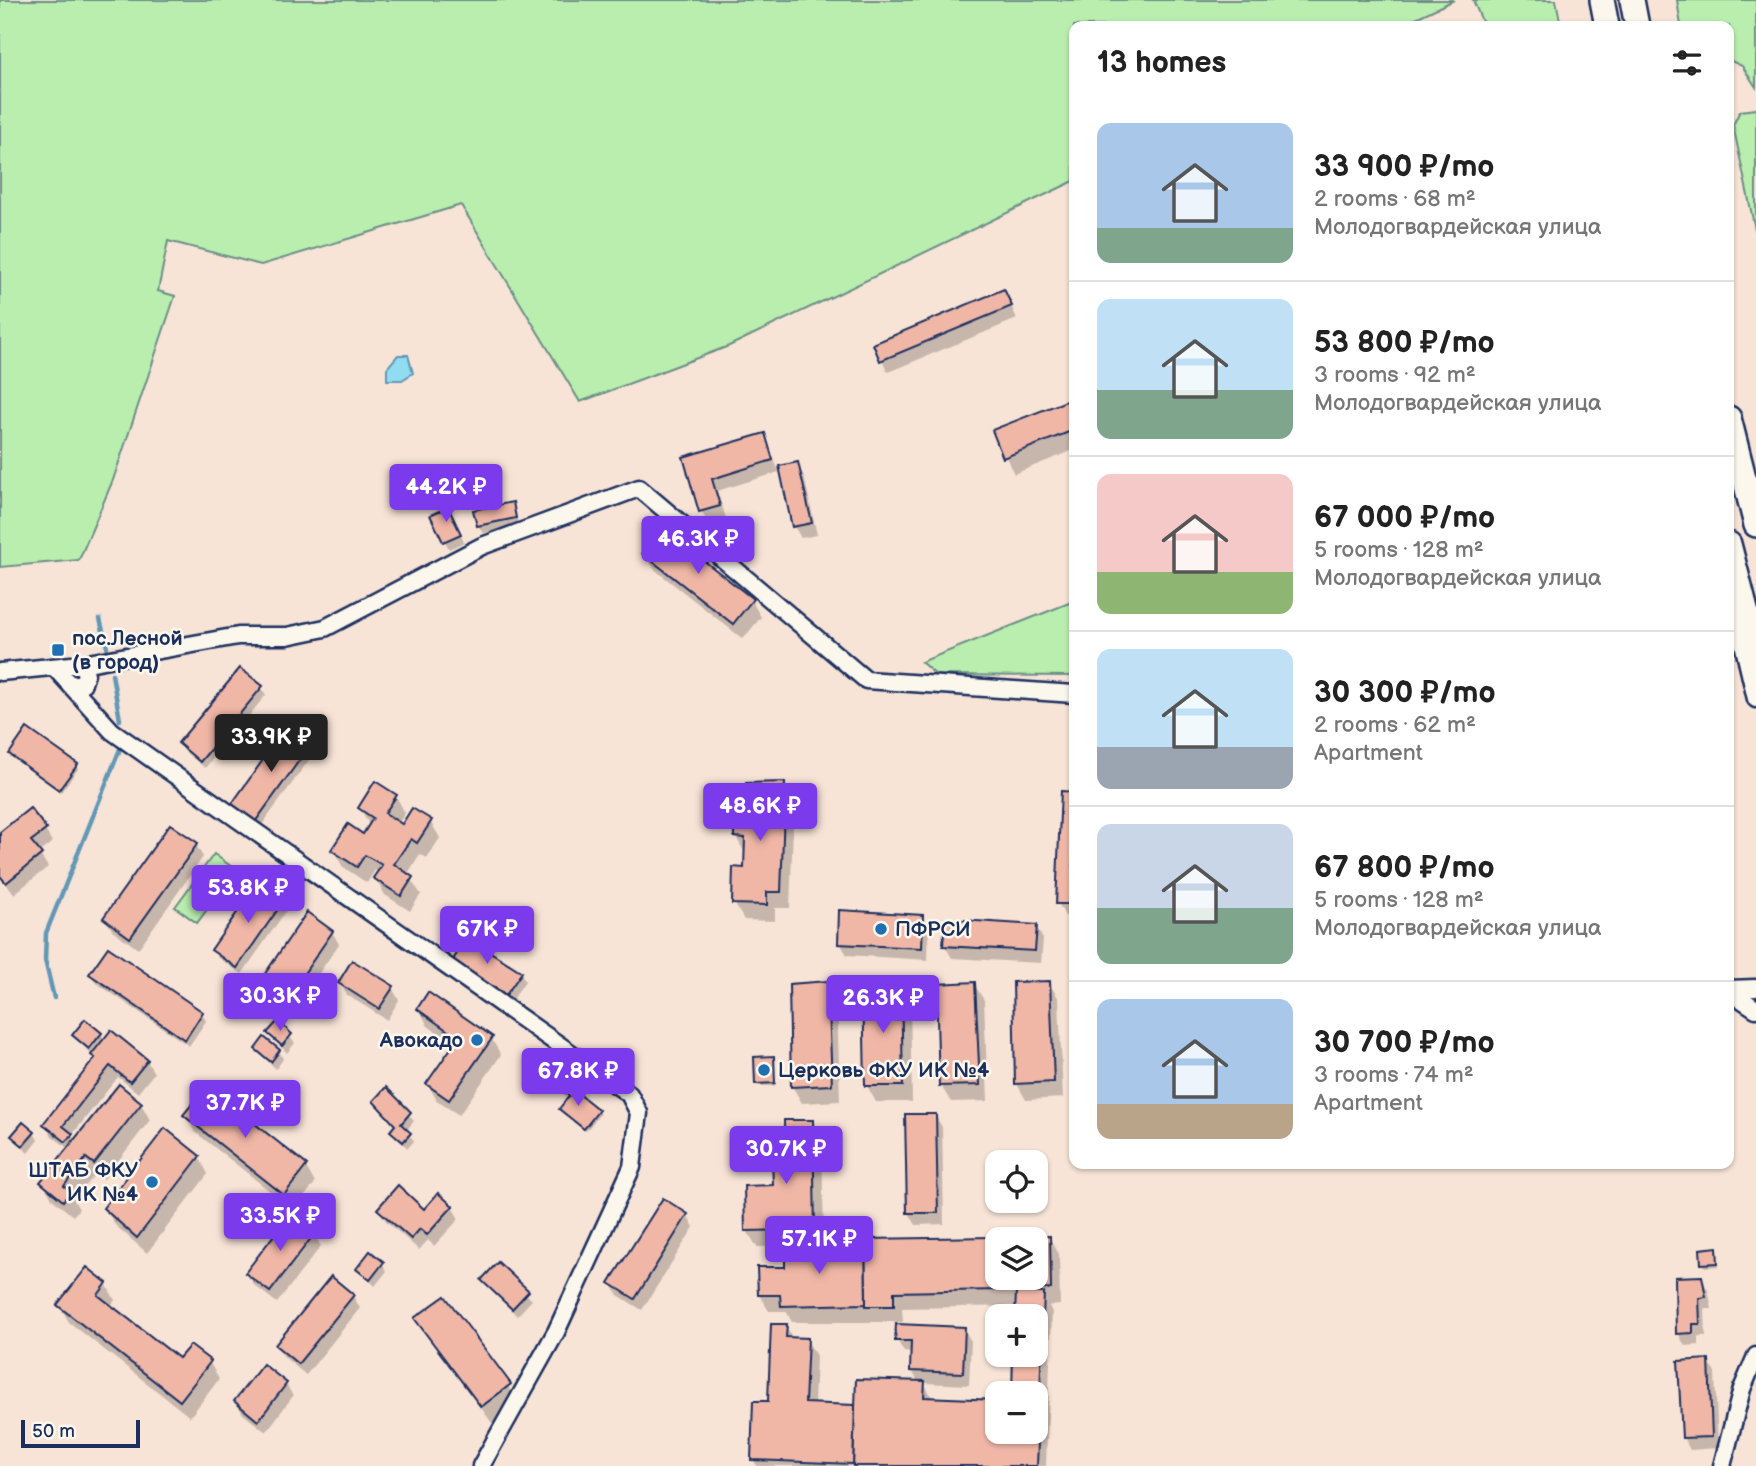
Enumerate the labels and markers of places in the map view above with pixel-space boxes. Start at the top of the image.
pin: 44.2K ₽ [381,464,511,524]
pin: 46.3K ₽ [633,516,763,576]
place label: пос.Лесной (в город) [72,626,183,675]
marker: пос.Лесной (в город) [50,642,66,658]
pin: 33.9K ₽ [206,714,336,774]
pin: 48.6K ₽ [695,784,825,843]
pin: 53.8K ₽ [183,866,313,925]
pin: 67K ₽ [438,906,536,966]
place label: ПФРСИ [895,917,971,942]
marker: ПФРСИ [873,921,889,937]
pin: 30.3K ₽ [215,974,345,1033]
pin: 26.3K ₽ [818,976,948,1035]
place label: Авокадо [379,1028,463,1053]
marker: Авокадо [469,1032,485,1048]
pin: 67.8K ₽ [513,1048,643,1108]
place label: Церковь ФКУ ИК №4 [778,1058,990,1083]
marker: Церковь ФКУ ИК №4 [756,1062,772,1078]
pin: 37.7K ₽ [180,1080,310,1140]
pin: 30.7K ₽ [721,1126,851,1186]
place label: ШТАБ ФКУ ИК №4 [28,1158,139,1207]
marker: ШТАБ ФКУ ИК №4 [144,1174,160,1190]
pin: 33.5K ₽ [215,1194,345,1253]
pin: 57.1K ₽ [754,1216,884,1276]

